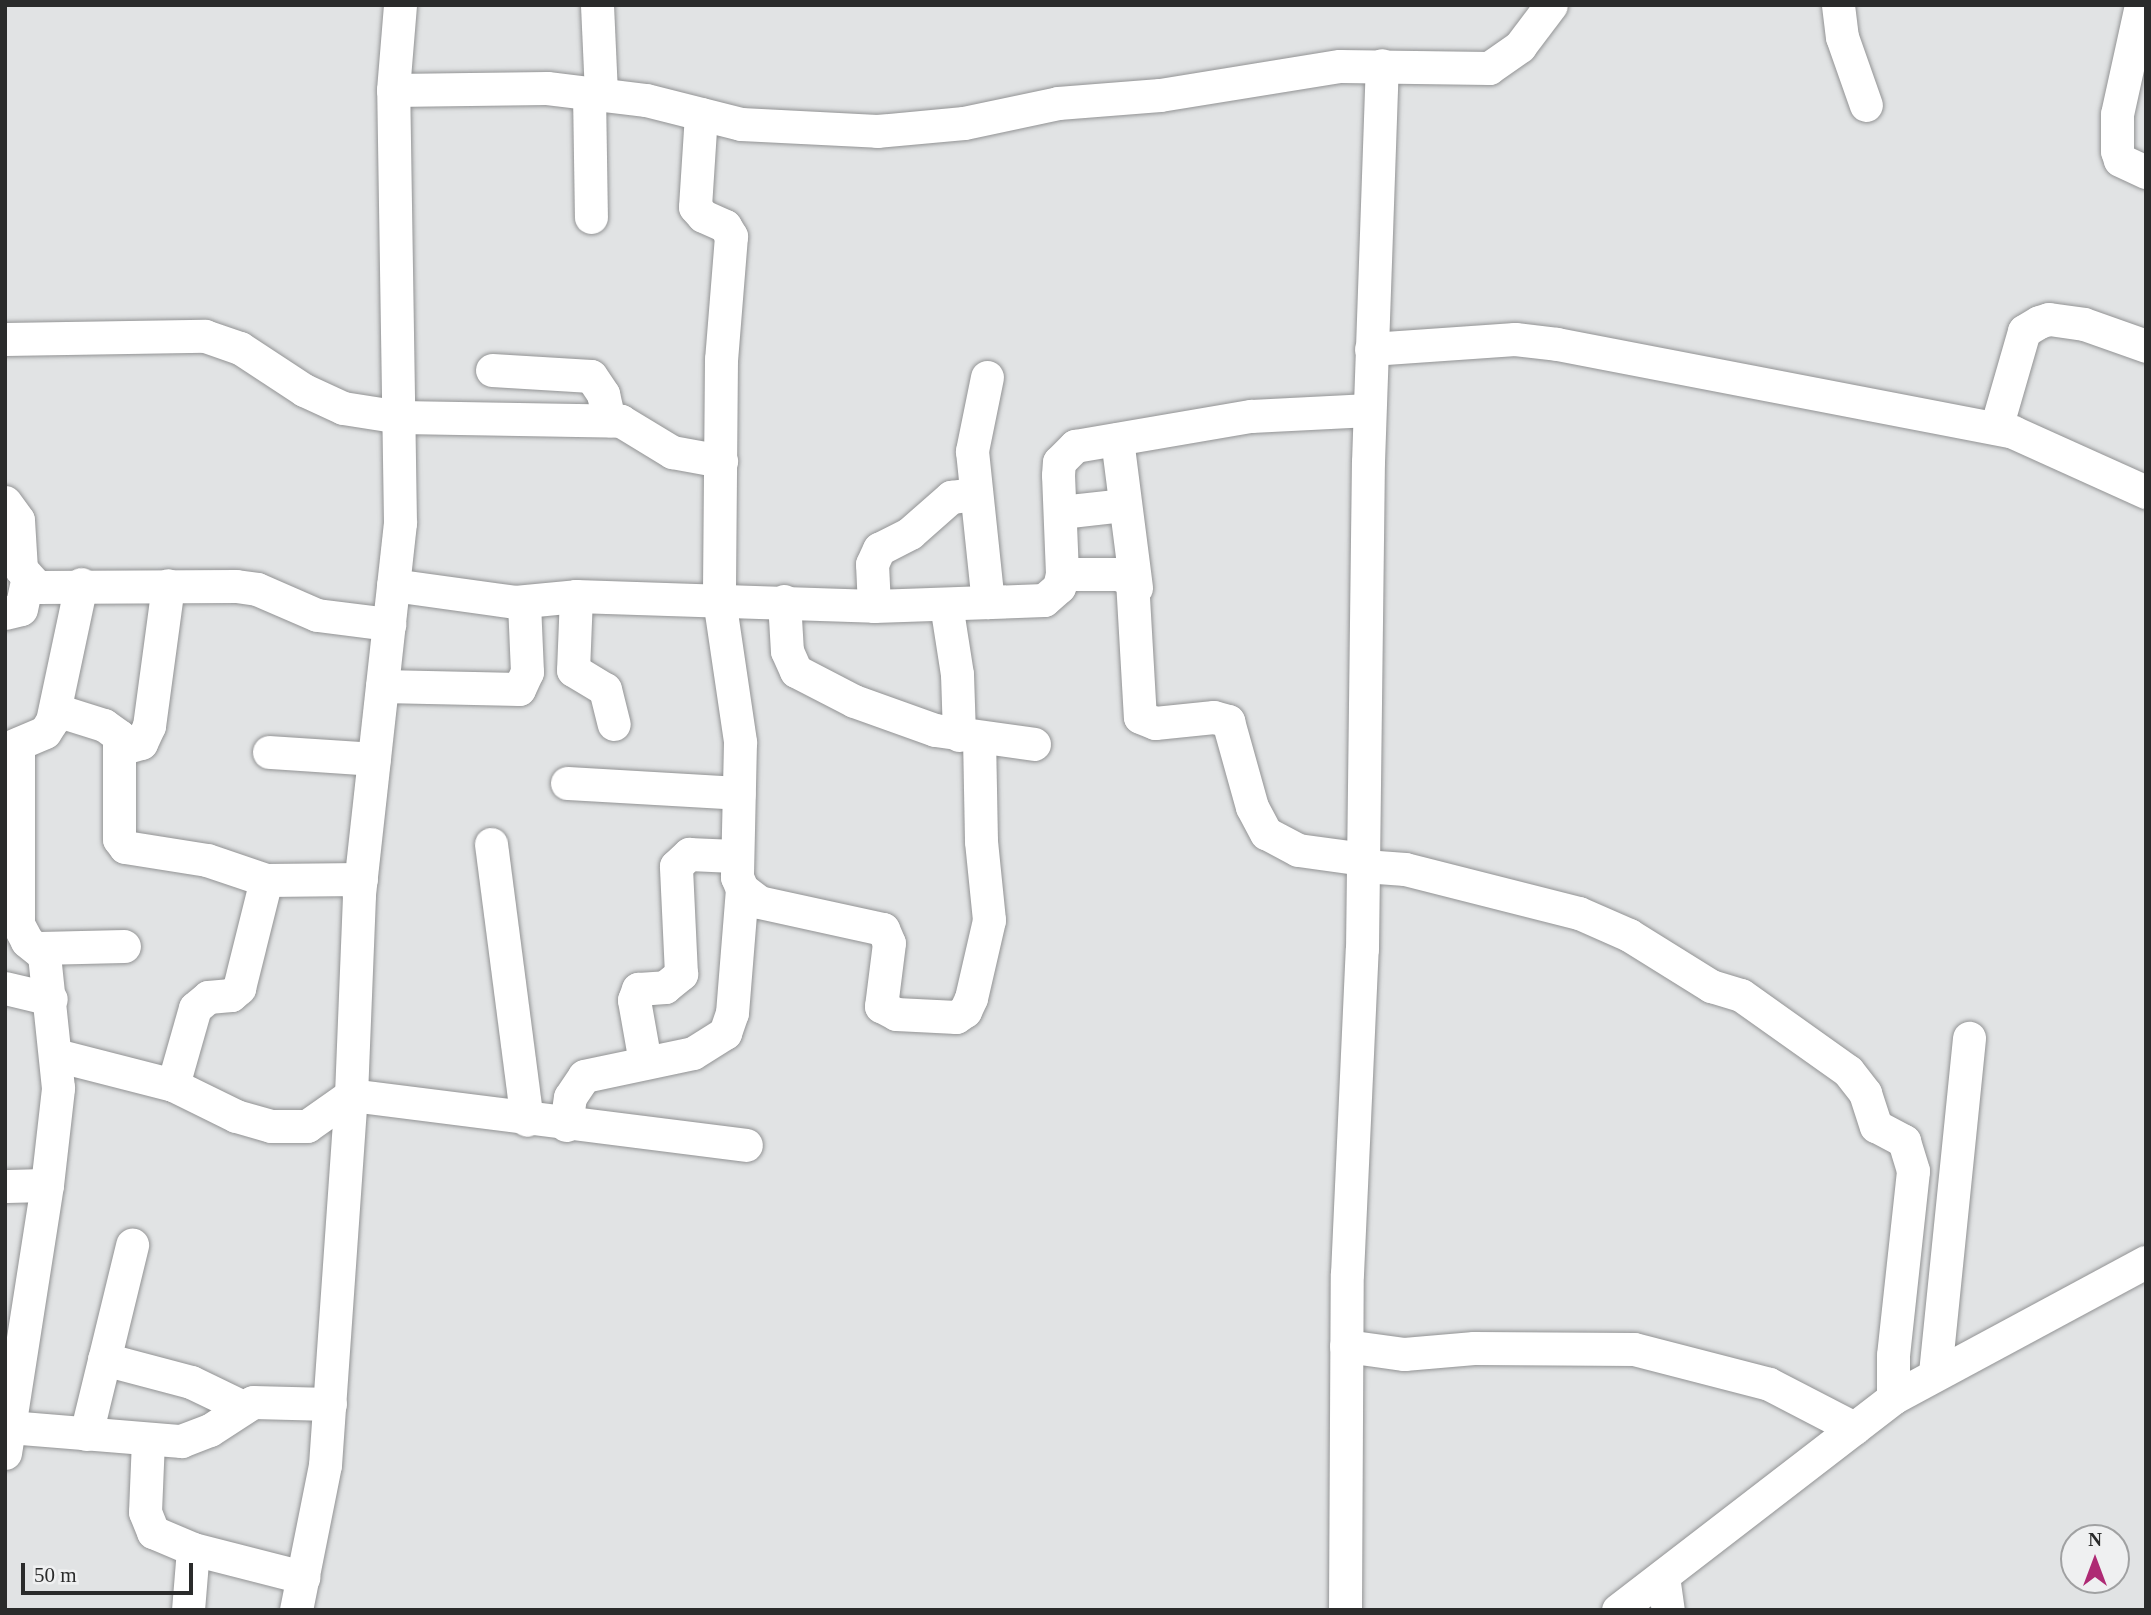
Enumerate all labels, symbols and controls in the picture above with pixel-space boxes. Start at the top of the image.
north arrow [2060,1524,2130,1594]
text: N [2088,1529,2102,1550]
scale bar [24,1548,196,1592]
text: 50 m [34,1563,77,1587]

